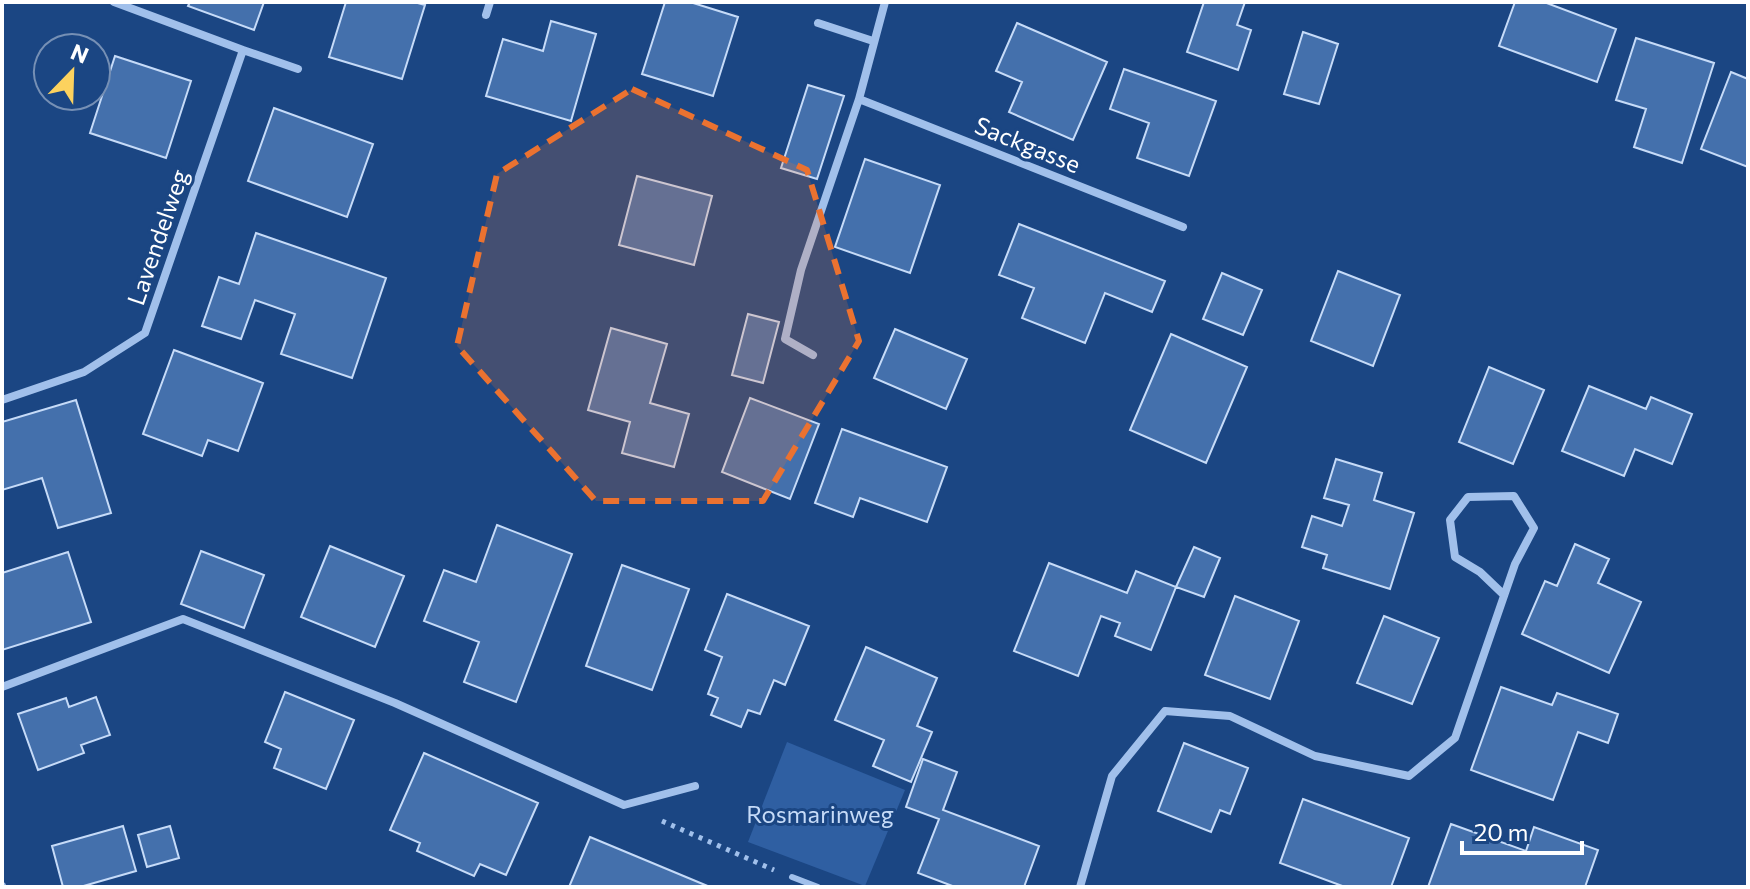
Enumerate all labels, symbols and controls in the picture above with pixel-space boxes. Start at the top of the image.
north arrow [32,32,112,112]
text: N [67,37,93,69]
street label: Sackgasse [971,110,1085,178]
street label: Lavendelweg [120,165,194,309]
park label: Rosmarinweg [746,799,894,828]
scale bar [1462,805,1582,855]
text: 20 m [1474,817,1528,846]

